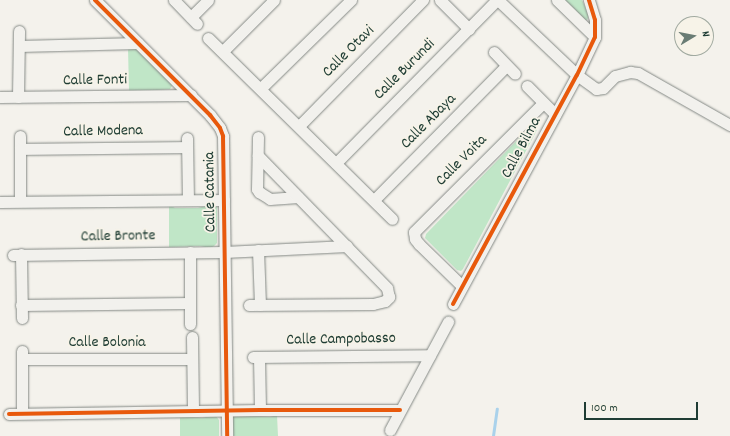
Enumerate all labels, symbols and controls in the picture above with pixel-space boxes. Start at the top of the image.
north arrow [674,16,714,56]
street label: Calle Otavi [319,22,379,82]
text: N [696,30,713,38]
street label: Calle Burundi [370,35,440,105]
street label: Calle Fonti [63,71,127,91]
street label: Calle Abaya [397,90,461,154]
street label: Calle Bilma [498,114,546,182]
street label: Calle Modena [63,122,143,142]
street label: Calle Voita [432,131,492,191]
street label: Calle Catania [201,152,221,232]
street label: Calle Bronte [80,227,156,247]
street label: Calle Campobasso [286,329,396,351]
street label: Calle Bolonia [68,333,146,353]
scale bar [586,394,700,420]
text: 100 m [591,400,618,417]

